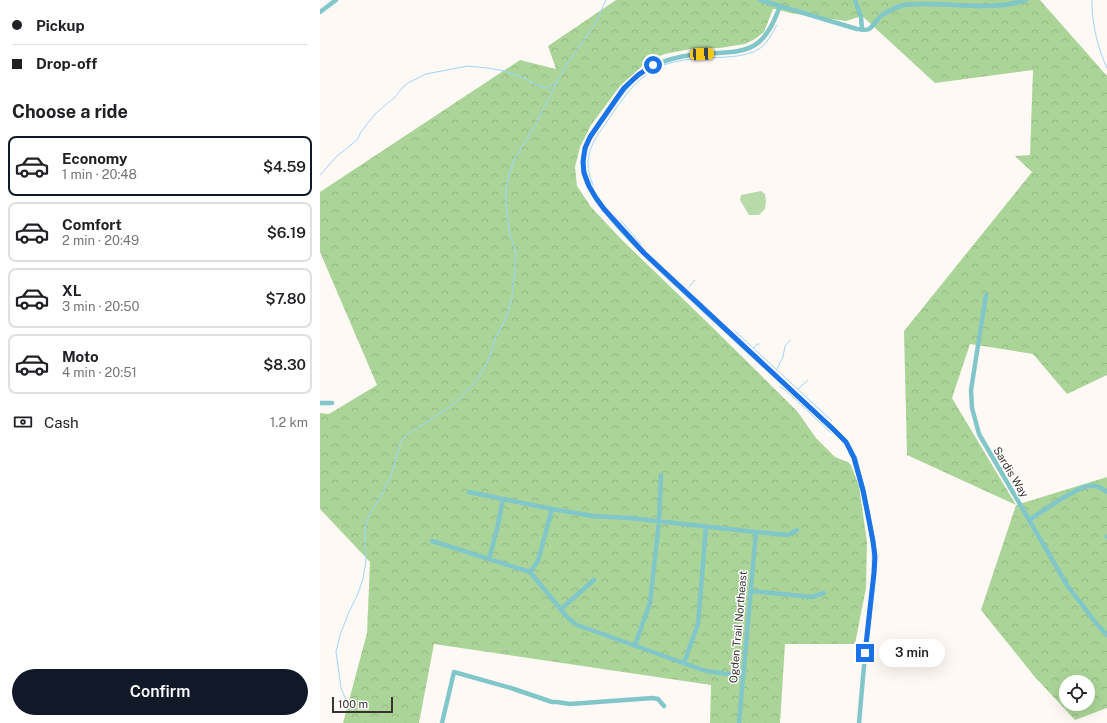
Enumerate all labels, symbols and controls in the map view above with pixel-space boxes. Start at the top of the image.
text: Pickup [36,17,85,34]
car [690,47,714,61]
text: Drop-off [36,55,97,72]
route start [644,56,662,74]
text: Choose a ride [12,101,128,122]
icon: car [14,148,50,184]
text: Economy [62,150,127,167]
text: $4.59 [263,158,306,175]
text: 1 min · 20:48 [62,167,137,182]
icon: car [14,214,50,250]
text: Comfort [62,216,122,233]
text: $6.19 [267,224,306,241]
text: 2 min · 20:49 [62,233,139,248]
icon: car [14,280,50,316]
text: XL [62,282,81,299]
text: $7.80 [265,290,306,307]
text: 3 min · 20:50 [62,299,140,314]
icon: car [14,346,50,382]
text: Moto [62,348,99,365]
text: $8.30 [263,356,306,373]
text: 4 min · 20:51 [62,365,137,380]
icon: cash [12,411,34,433]
text: Cash [44,414,79,431]
text: 1.2 km [270,415,308,430]
street label: Sardis Way [991,445,1031,499]
street label: Ogden Trail Northeast [727,570,749,684]
callout: 3 min [879,639,945,667]
route end [856,644,874,662]
text: 3 min [895,645,929,660]
button: Confirm [12,669,308,715]
map controls [1059,675,1095,711]
button: locate [1059,675,1095,711]
scale bar [332,695,393,714]
text: 100 m [338,698,368,710]

